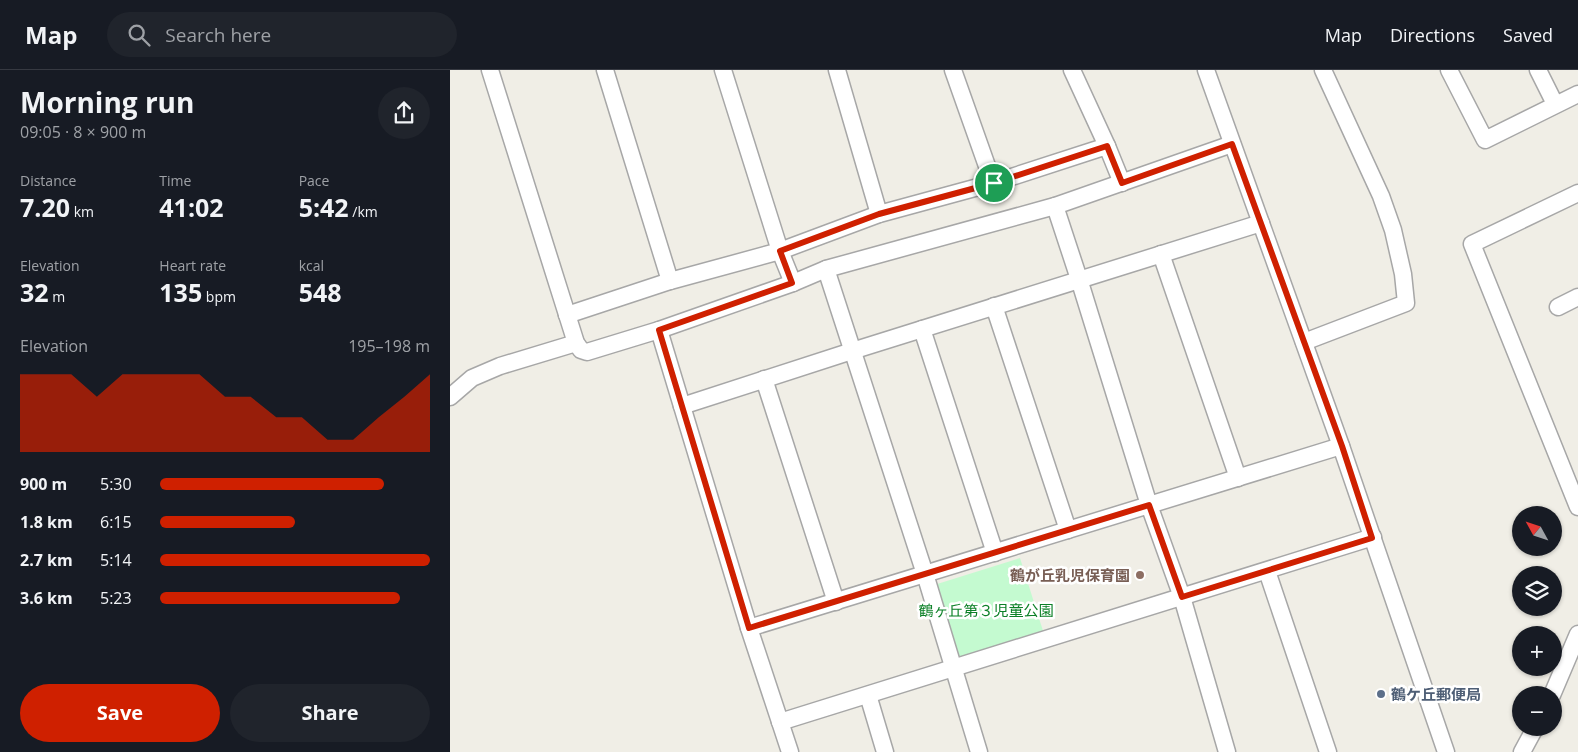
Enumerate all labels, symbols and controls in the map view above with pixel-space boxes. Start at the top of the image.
search box [107,12,457,57]
text: Map [25,18,77,51]
icon: search [125,21,153,49]
text: Search here [165,22,271,48]
text: Map [1325,23,1362,47]
text: Directions [1390,23,1475,47]
text: Saved [1503,23,1553,47]
text: Morning run [20,83,194,121]
button: share [378,87,430,139]
text: 09:05 · 8 × 900 m [20,121,146,143]
pin [973,162,1015,204]
icon: arrive [980,169,1008,197]
text: Distance [20,171,76,190]
text: Time [159,171,191,190]
text: Pace [299,171,329,190]
text: 7.20 [20,190,70,224]
text: 41:02 [159,190,224,224]
text: 5:42 [299,190,349,224]
text: km [70,202,94,221]
text: /km [349,202,378,221]
text: Elevation [20,256,79,275]
text: Heart rate [159,256,226,275]
text: kcal [299,256,324,275]
text: 32 [20,275,49,309]
text: 135 [159,275,202,309]
text: 548 [299,275,342,309]
text: m [49,287,65,306]
text: bpm [202,287,236,306]
text: Elevation [20,335,88,357]
text: 195–198 m [348,335,430,357]
text: 900 m [20,473,67,495]
text: 5:30 [100,473,132,495]
north arrow [1512,506,1562,556]
map controls [1512,506,1562,736]
text: 1.8 km [20,511,73,533]
text: 6:15 [100,511,132,533]
text: 2.7 km [20,549,73,571]
text: 5:14 [100,549,132,571]
place label: 鶴が丘乳児保育園 [1010,565,1130,585]
button: layers [1512,566,1562,616]
marker: 鶴が丘乳児保育園 [1134,569,1146,581]
text: 3.6 km [20,587,73,609]
text: 5:23 [100,587,132,609]
park label: 鶴ヶ丘第３児童公園 [918,600,1054,620]
button: + [1512,626,1562,676]
button: Save [20,684,220,742]
button: Share [230,684,430,742]
place label: 鶴ケ丘郵便局 [1391,684,1481,704]
button: − [1512,686,1562,736]
marker: 鶴ケ丘郵便局 [1375,688,1387,700]

